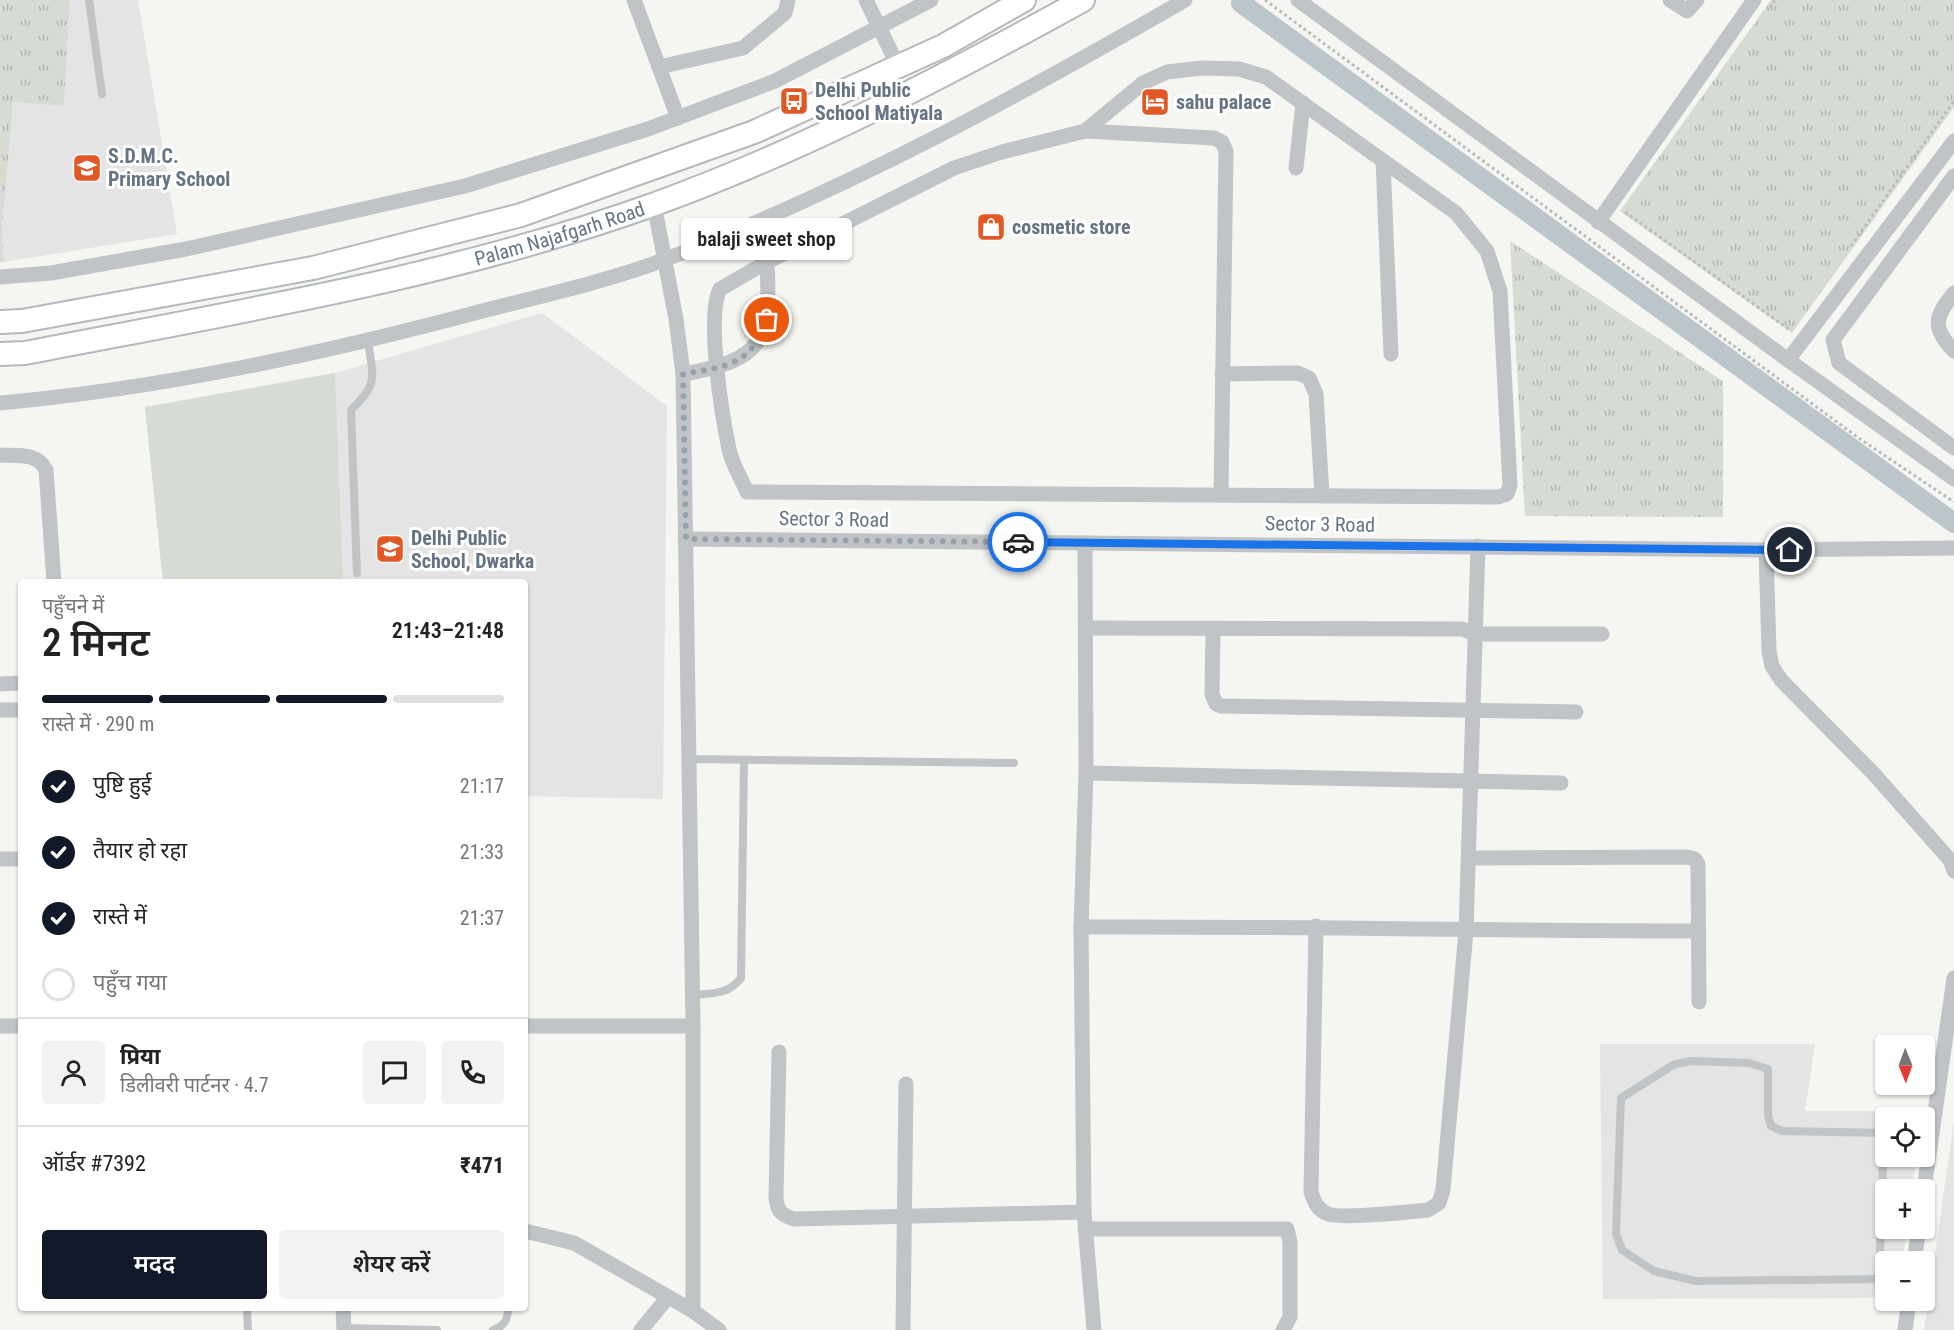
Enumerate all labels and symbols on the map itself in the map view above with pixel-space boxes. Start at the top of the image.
place label: Delhi Public School Matiyala [815,78,943,125]
bus stop icon: Delhi Public School Matiyala [778,85,810,117]
hotel icon: sahu palace [1139,86,1171,118]
place label: sahu palace [1176,90,1271,114]
place label: S.D.M.C. Primary School [108,144,230,191]
school or university icon: S.D.M.C. Primary School [71,152,103,184]
street label: Palam Najafgarh Road [472,197,648,271]
shop icon: cosmetic store [975,211,1007,243]
place label: cosmetic store [1012,215,1131,239]
callout: balaji sweet shop [682,218,852,260]
pin [741,294,792,345]
street label: Sector 3 Road [779,506,889,532]
street label: Sector 3 Road [1265,511,1375,537]
courier [988,512,1048,572]
pin [1764,524,1815,575]
place label: Delhi Public School, Dwarka [411,526,534,573]
school or university icon: Delhi Public School, Dwarka [374,533,406,565]
north arrow [1875,1035,1935,1095]

